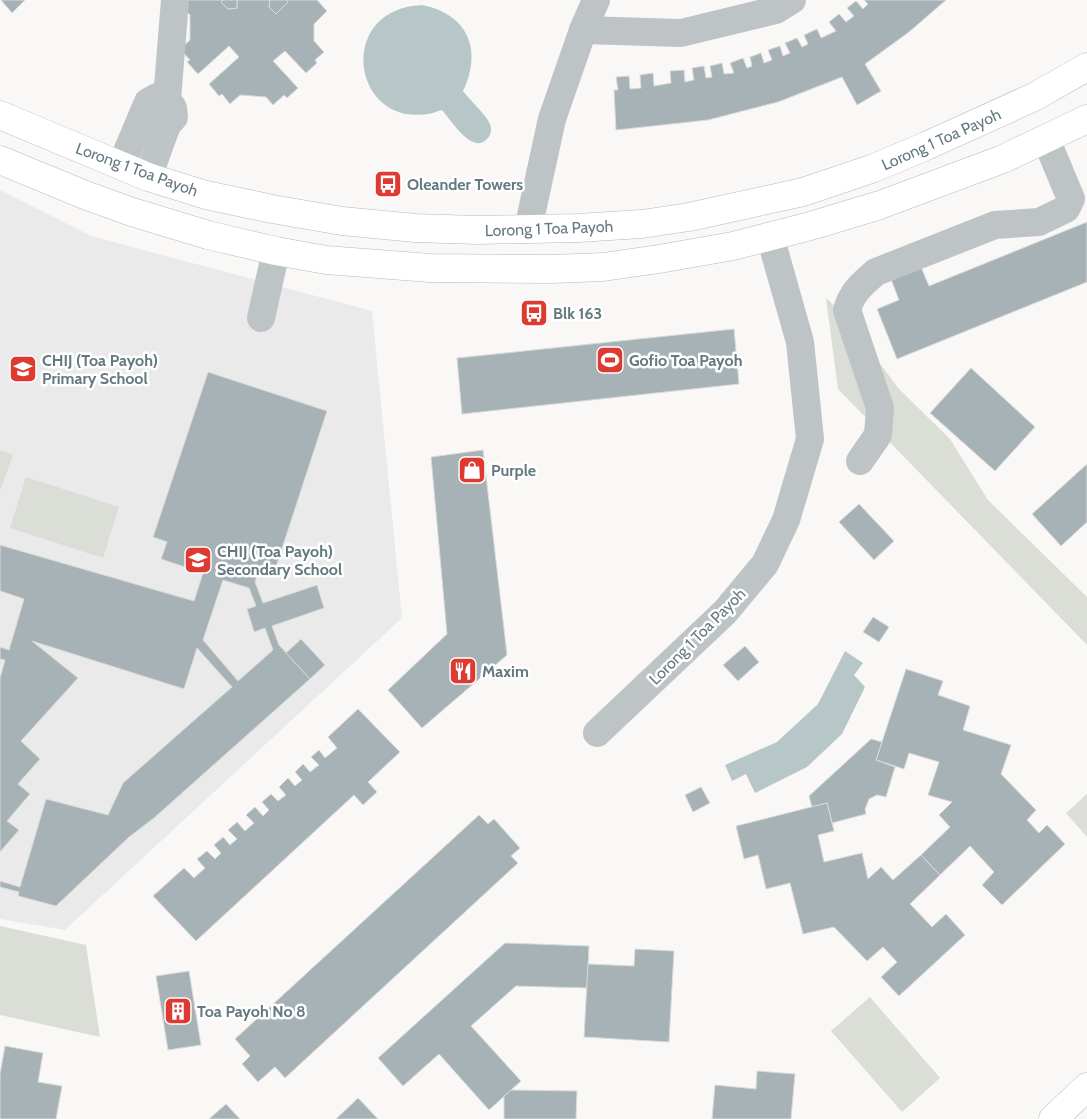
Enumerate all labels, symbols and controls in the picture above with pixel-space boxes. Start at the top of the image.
street label: Lorong 1 Toa Payoh [879,105,1004,174]
street label: Lorong 1 Toa Payoh [73,139,201,200]
bus stop icon: Oleander Towers [373,169,403,199]
place label: Oleander Towers [407,175,523,194]
street label: Lorong 1 Toa Payoh [484,217,614,240]
bus stop icon: Blk 163 [519,298,549,328]
place label: Blk 163 [553,304,602,323]
sports icon: Gofio Toa Payoh [595,345,625,375]
place label: CHIJ (Toa Payoh) Primary School [42,351,158,388]
place label: Gofio Toa Payoh [629,351,742,370]
school or university icon: CHIJ (Toa Payoh) Primary School [8,354,38,384]
shop icon: Purple [457,455,487,485]
place label: Purple [491,461,536,480]
place label: CHIJ (Toa Payoh) Secondary School [217,542,342,579]
school or university icon: CHIJ (Toa Payoh) Secondary School [183,545,213,575]
street label: Lorong 1 Toa Payoh [645,584,750,689]
restaurant icon: Maxim [448,656,478,686]
place label: Maxim [482,662,529,681]
building icon: Toa Payoh No 8 [163,996,193,1026]
place label: Toa Payoh No 8 [197,1002,306,1021]

